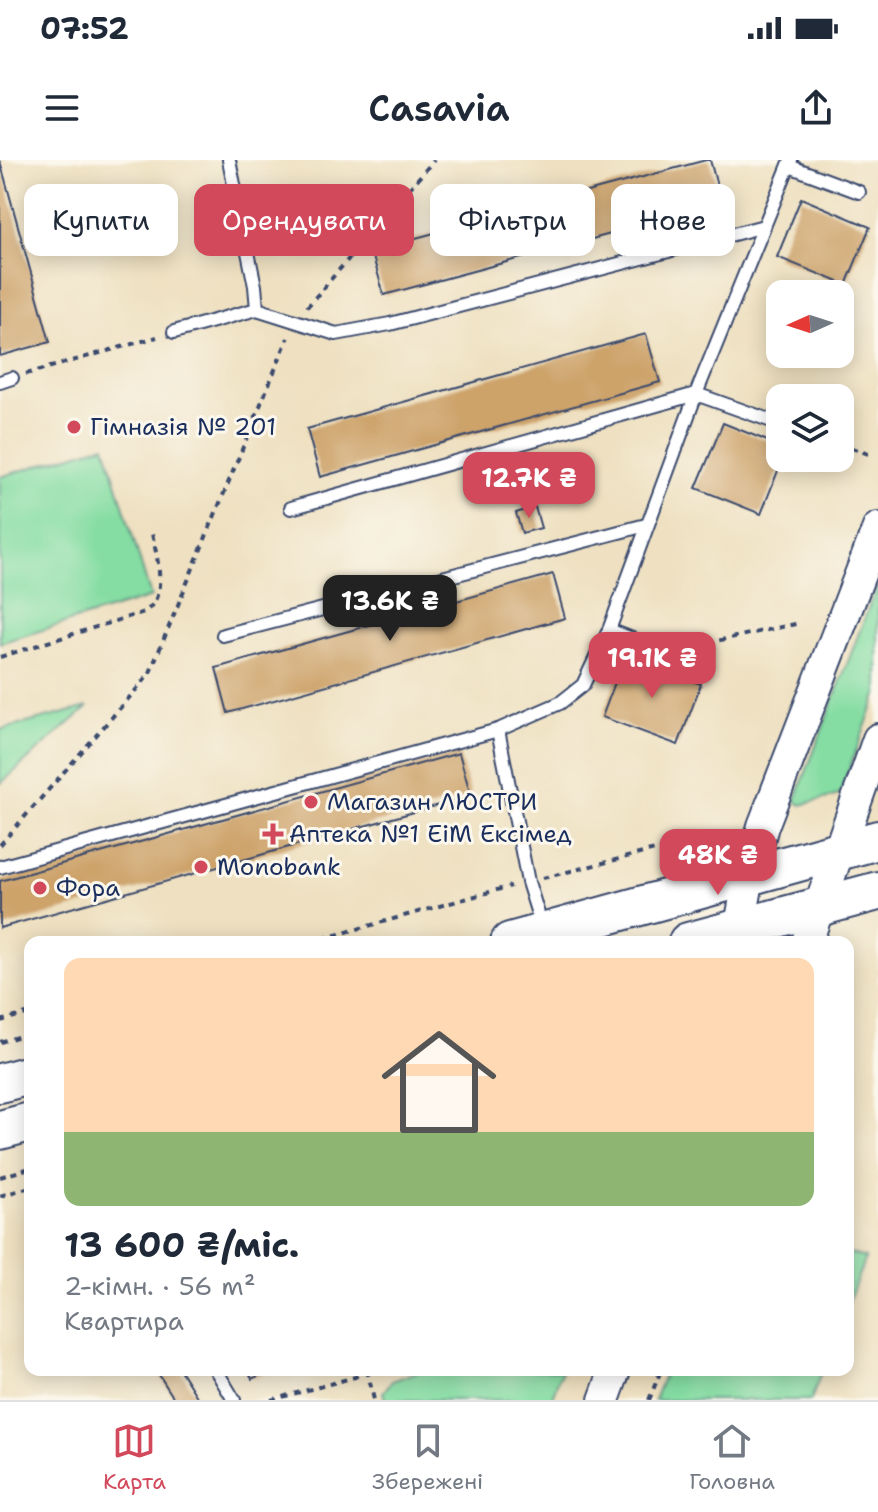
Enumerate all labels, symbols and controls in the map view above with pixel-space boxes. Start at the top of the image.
text: 07:52 [40,8,129,49]
text: Casavia [368,84,510,133]
icon: menu [40,86,84,130]
icon: share [794,86,838,130]
chip: Купити [24,184,178,256]
chip: Орендувати [194,184,414,256]
chip: Фільтри [430,184,595,256]
chip: Нове [611,184,735,256]
north arrow [766,280,854,368]
map controls [766,280,854,472]
button: layers [766,384,854,472]
place label: Гімназія № 201 [90,411,276,443]
marker: Гімназія № 201 [65,418,83,436]
pin: 12.7K ₴ [455,452,603,520]
text: 12.7K ₴ [481,460,577,495]
pin: 13.6K ₴ [316,575,464,643]
text: 13.6K ₴ [341,583,439,618]
pin: 19.1K ₴ [578,632,726,700]
text: 19.1K ₴ [607,640,697,675]
place label: Магазин ЛЮСТРИ [327,786,537,818]
marker: Магазин ЛЮСТРИ [302,793,320,811]
place label: Аптека №1 EiM Ексімед [289,818,572,850]
marker: Аптека №1 EiM Ексімед [264,825,282,843]
pin: 48K ₴ [662,829,774,897]
text: 48K ₴ [678,837,758,872]
place label: Monobank [217,851,341,883]
marker: Monobank [192,858,210,876]
place label: Фора [56,872,120,904]
marker: Фора [31,879,49,897]
icon: home [367,1010,511,1154]
text: 13 600 ₴/міс. [64,1222,299,1268]
text: 2-кімн. · 56 m² [64,1268,256,1303]
text: Квартира [64,1303,184,1338]
tab: Карта [103,1419,166,1496]
tab: Збережені [372,1419,483,1496]
tab: Головна [689,1419,775,1496]

